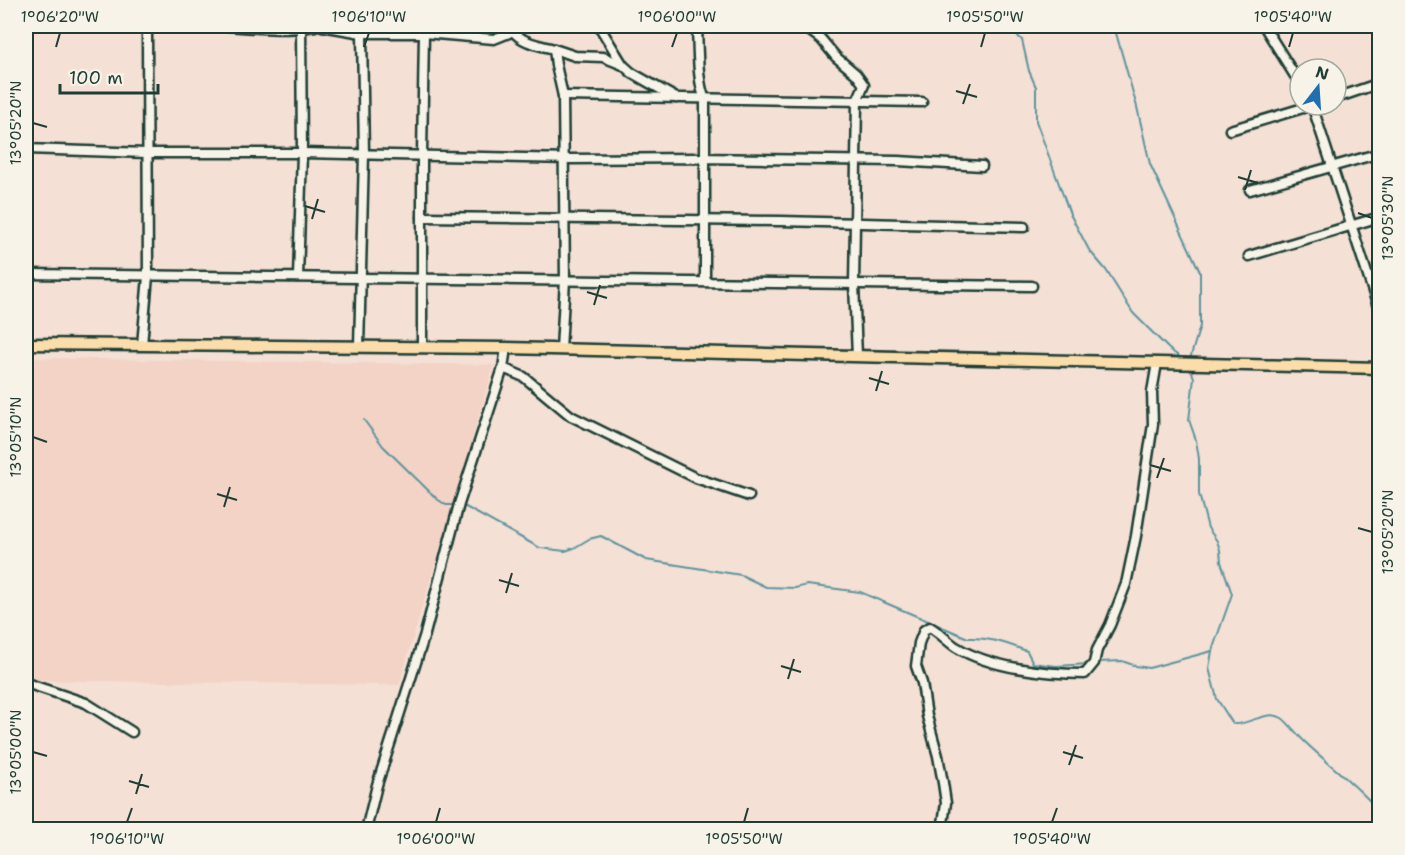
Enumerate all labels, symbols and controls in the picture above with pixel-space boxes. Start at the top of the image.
text: 1°06'20"W [21,7,99,27]
text: 1°06'10"W [332,7,406,27]
text: 1°06'00"W [638,7,716,27]
text: 1°05'50"W [946,7,1024,27]
text: 1°05'40"W [1254,7,1332,27]
scale bar [60,57,158,95]
north arrow [1288,57,1348,117]
text: N [1313,61,1331,85]
text: 100 m [69,66,123,90]
text: 13°05'20"N [6,81,26,165]
text: 13°05'30"N [1378,176,1398,260]
text: 13°05'10"N [6,397,26,477]
text: 13°05'20"N [1378,490,1398,574]
text: 13°05'00"N [6,709,26,795]
text: 1°06'10"W [90,829,164,849]
text: 1°06'00"W [397,829,475,849]
text: 1°05'50"W [705,829,783,849]
text: 1°05'40"W [1013,829,1091,849]

